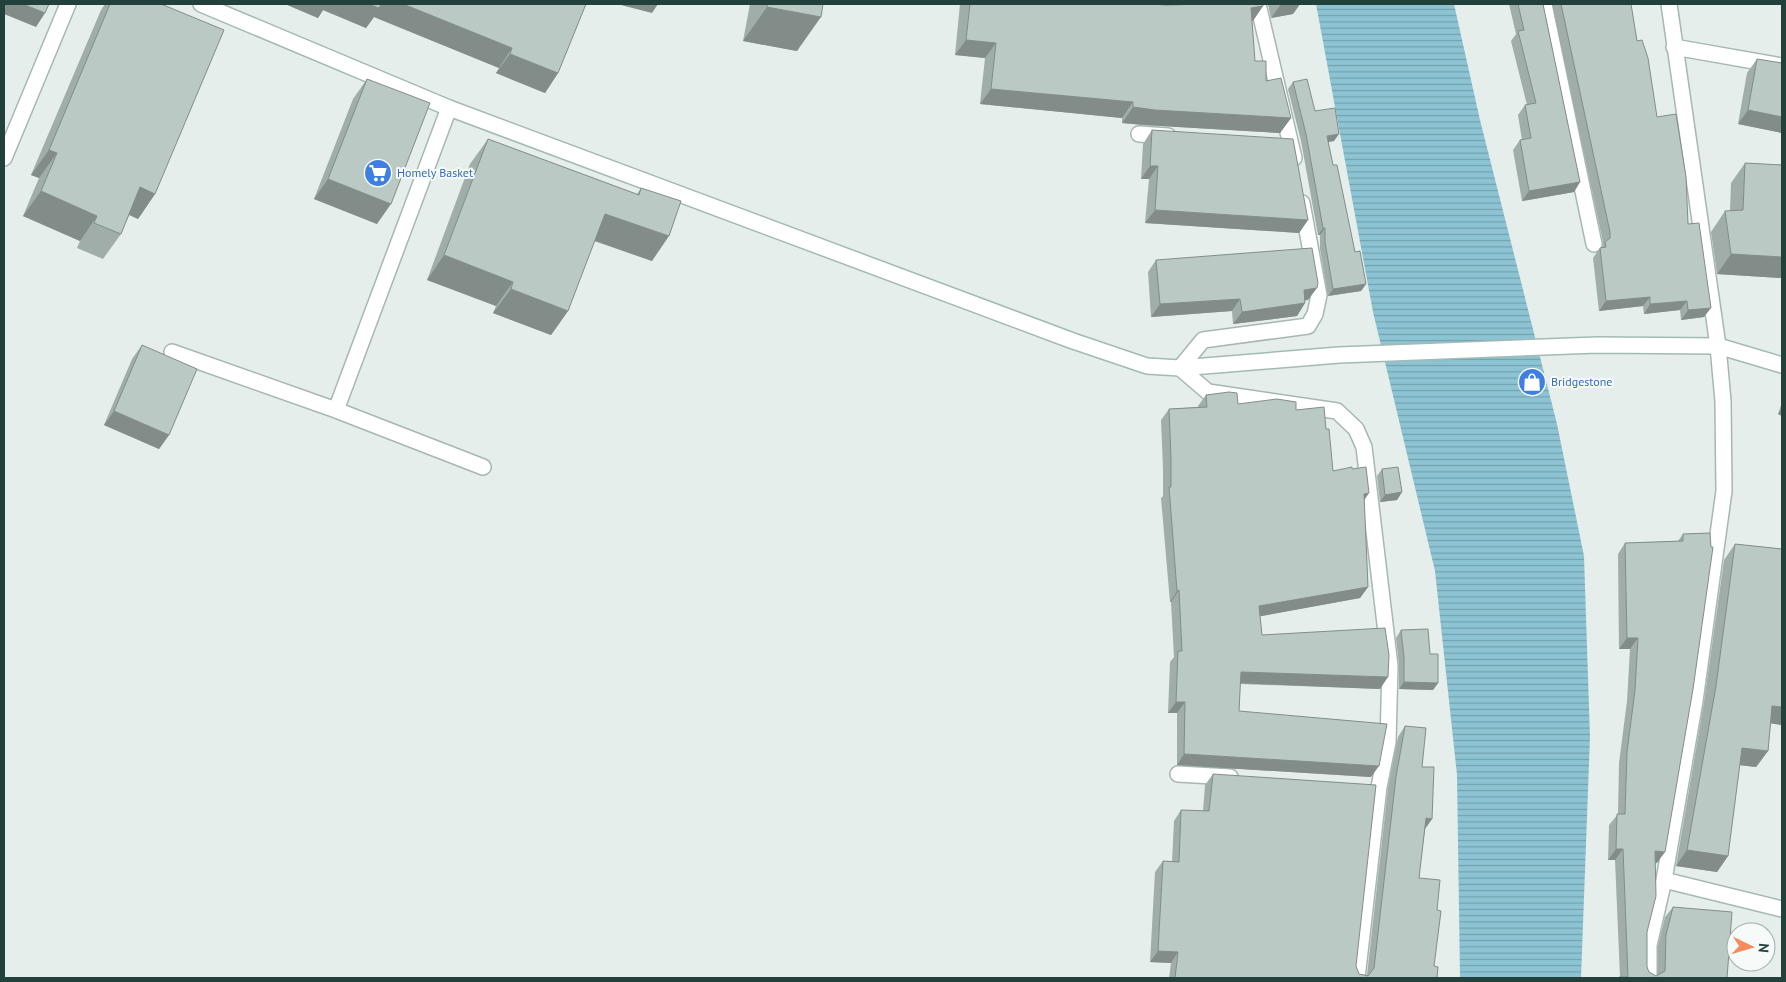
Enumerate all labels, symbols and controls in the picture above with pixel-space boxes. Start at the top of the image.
supermarket icon: Homely Basket [363,158,393,188]
place label: Homely Basket [397,165,473,180]
shop icon: Bridgestone [1517,367,1547,397]
place label: Bridgestone [1551,374,1612,389]
north arrow [1726,922,1776,972]
text: N [1755,943,1773,954]

